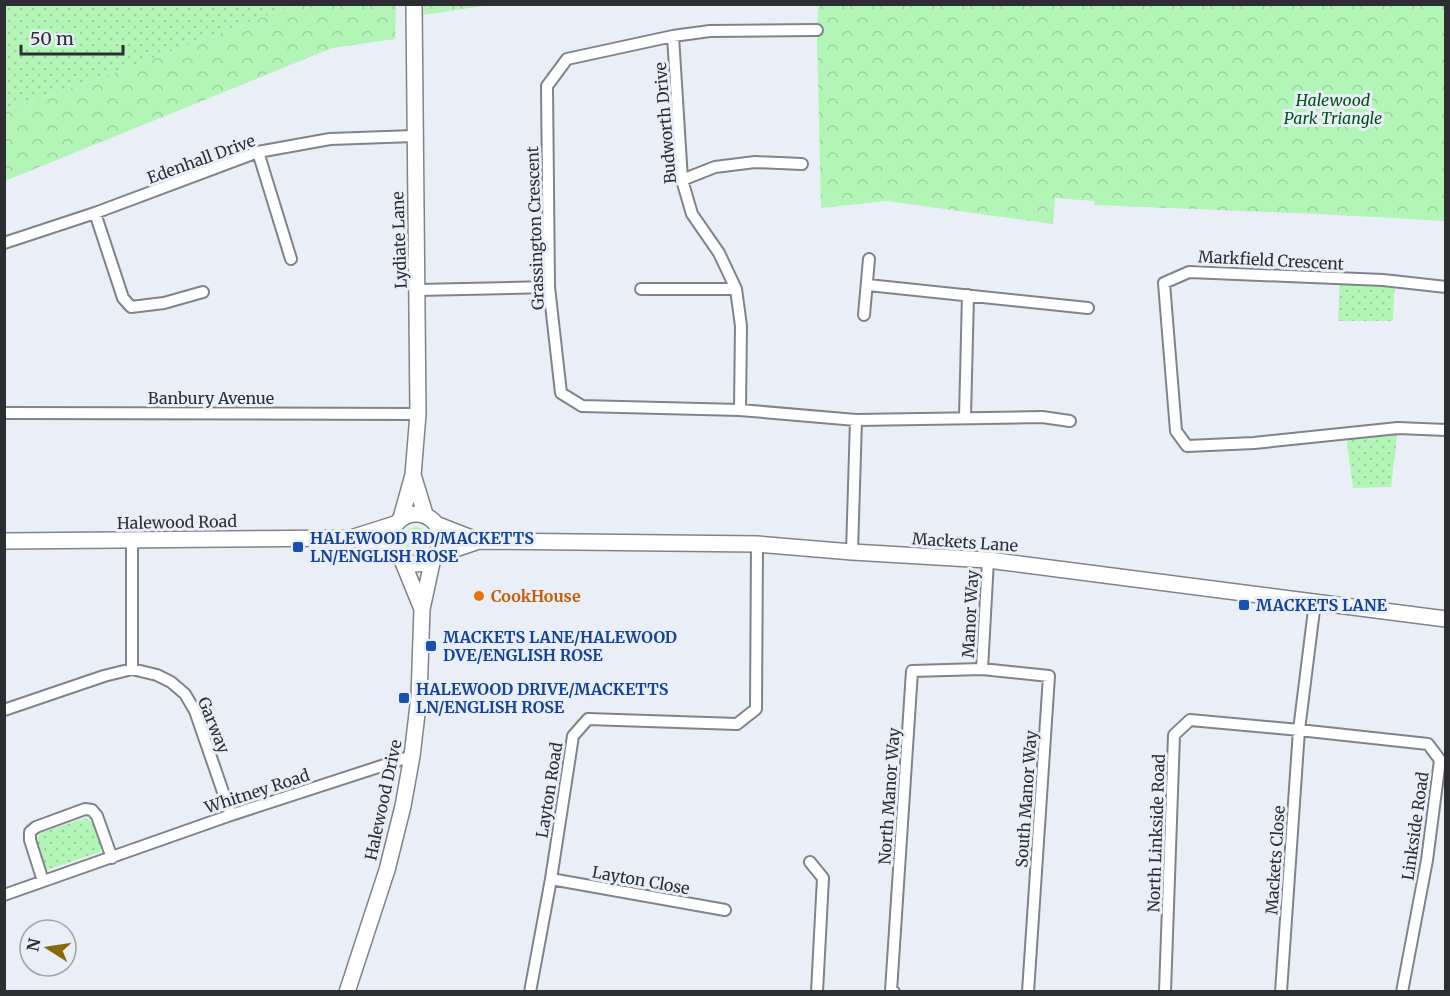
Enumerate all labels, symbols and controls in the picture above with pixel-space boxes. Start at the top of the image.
scale bar [21,18,123,56]
text: 50 m [30,27,74,50]
street label: Budworth Drive [650,61,680,185]
park label: Halewood Park Triangle [1284,90,1382,128]
street label: Edenhall Drive [144,130,258,188]
street label: Grassington Crescent [522,145,548,310]
street label: Lydiate Lane [387,191,411,289]
street label: Markfield Crescent [1198,246,1345,274]
street label: Banbury Avenue [148,388,274,408]
street label: Halewood Road [117,511,238,533]
place label: HALEWOOD RD/MACKETTS LN/ENGLISH ROSE [310,528,534,566]
street label: Mackets Lane [911,528,1019,556]
marker: HALEWOOD RD/MACKETTS LN/ENGLISH ROSE [291,540,305,554]
street label: Manor Way [958,569,982,659]
place label: CookHouse [491,586,581,606]
marker: CookHouse [472,589,486,603]
place label: MACKETS LANE [1256,595,1388,615]
marker: MACKETS LANE [1237,598,1251,612]
place label: MACKETS LANE/HALEWOOD DVE/ENGLISH ROSE [443,627,677,665]
marker: MACKETS LANE/HALEWOOD DVE/ENGLISH ROSE [424,639,438,653]
place label: HALEWOOD DRIVE/MACKETTS LN/ENGLISH ROSE [416,679,669,717]
marker: HALEWOOD DRIVE/MACKETTS LN/ENGLISH ROSE [397,691,411,705]
street label: Garway [194,694,235,757]
street label: North Manor Way [874,726,904,865]
street label: South Manor Way [1011,729,1041,868]
street label: Halewood Drive [360,738,406,862]
street label: Layton Road [532,740,566,839]
street label: North Linkside Road [1143,753,1169,913]
street label: Whitney Road [201,765,312,818]
street label: Linkside Road [1397,770,1433,881]
street label: Mackets Close [1261,805,1289,915]
street label: Layton Close [591,862,691,898]
north arrow [18,918,78,978]
text: N [22,936,44,953]

